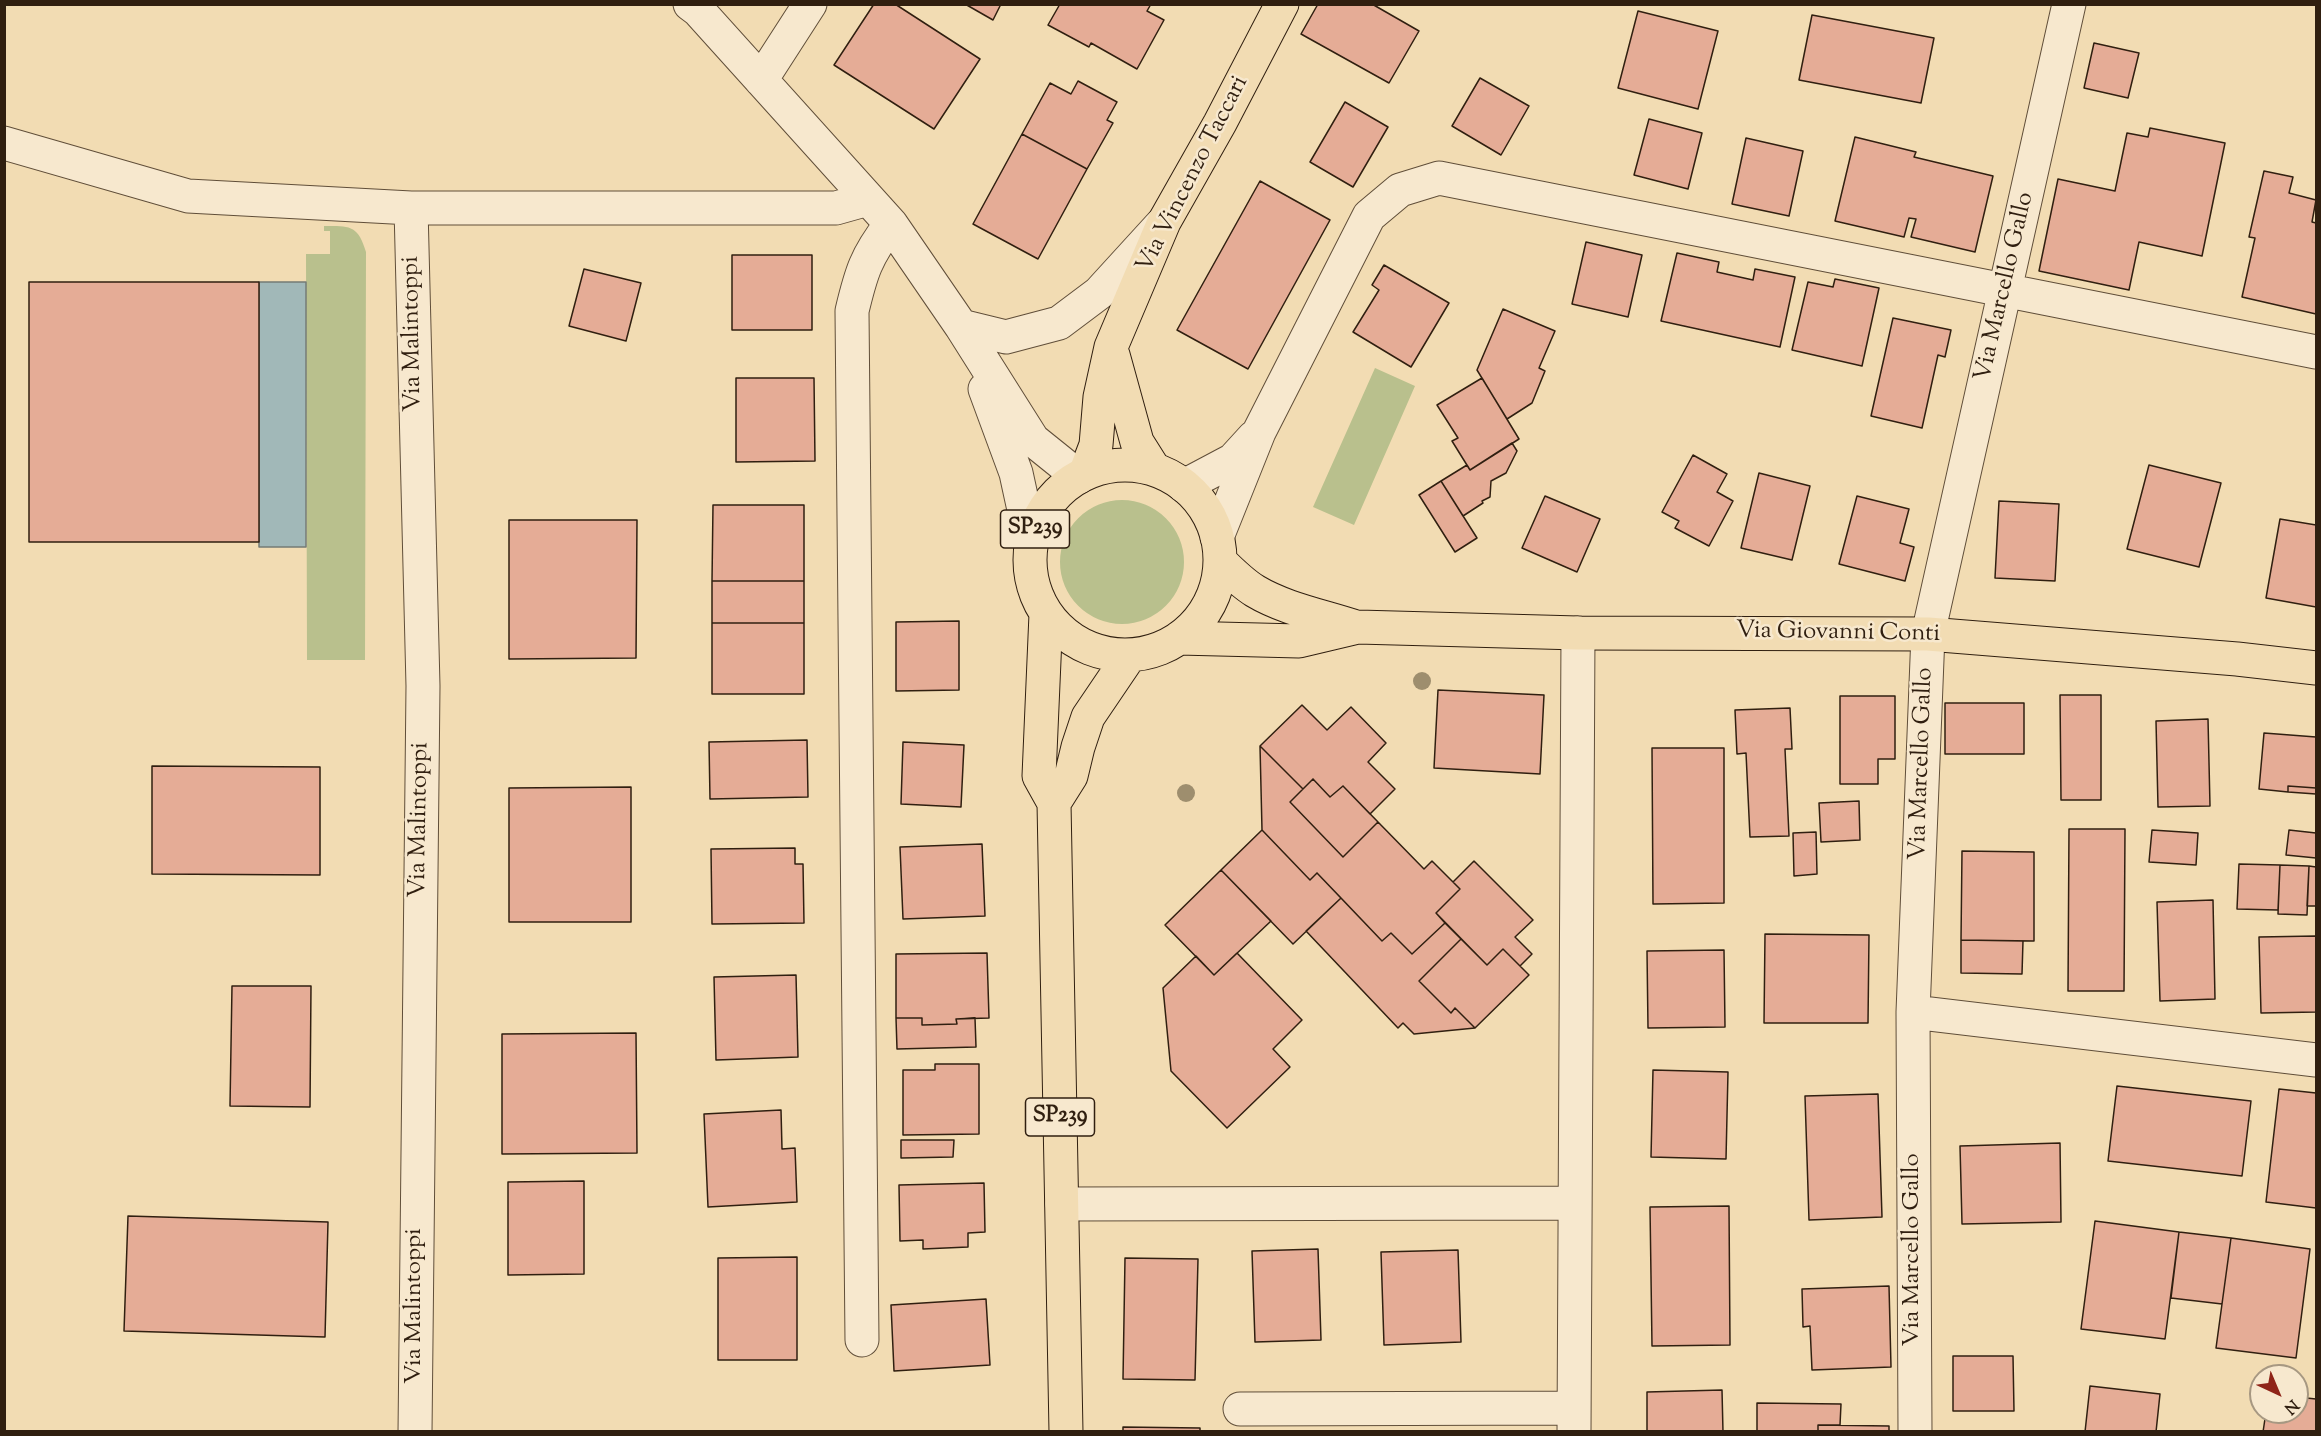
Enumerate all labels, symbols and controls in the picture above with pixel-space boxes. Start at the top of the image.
street label: Via Vincenzo Taccari [1132,72,1256,278]
street label: Via Marcello Gallo [1970,190,2042,384]
street label: Via Malintoppi [398,256,430,412]
road number: SP239 [1000,510,1070,548]
street label: Via Giovanni Conti [1736,618,1940,650]
street label: Via Marcello Gallo [1905,667,1941,861]
street label: Via Malintoppi [405,742,437,898]
road number: SP239 [1026,1098,1094,1136]
street label: Via Marcello Gallo [1900,1153,1928,1347]
street label: Via Malintoppi [402,1228,430,1384]
north arrow [2249,1364,2309,1424]
text: N [2278,1393,2303,1419]

